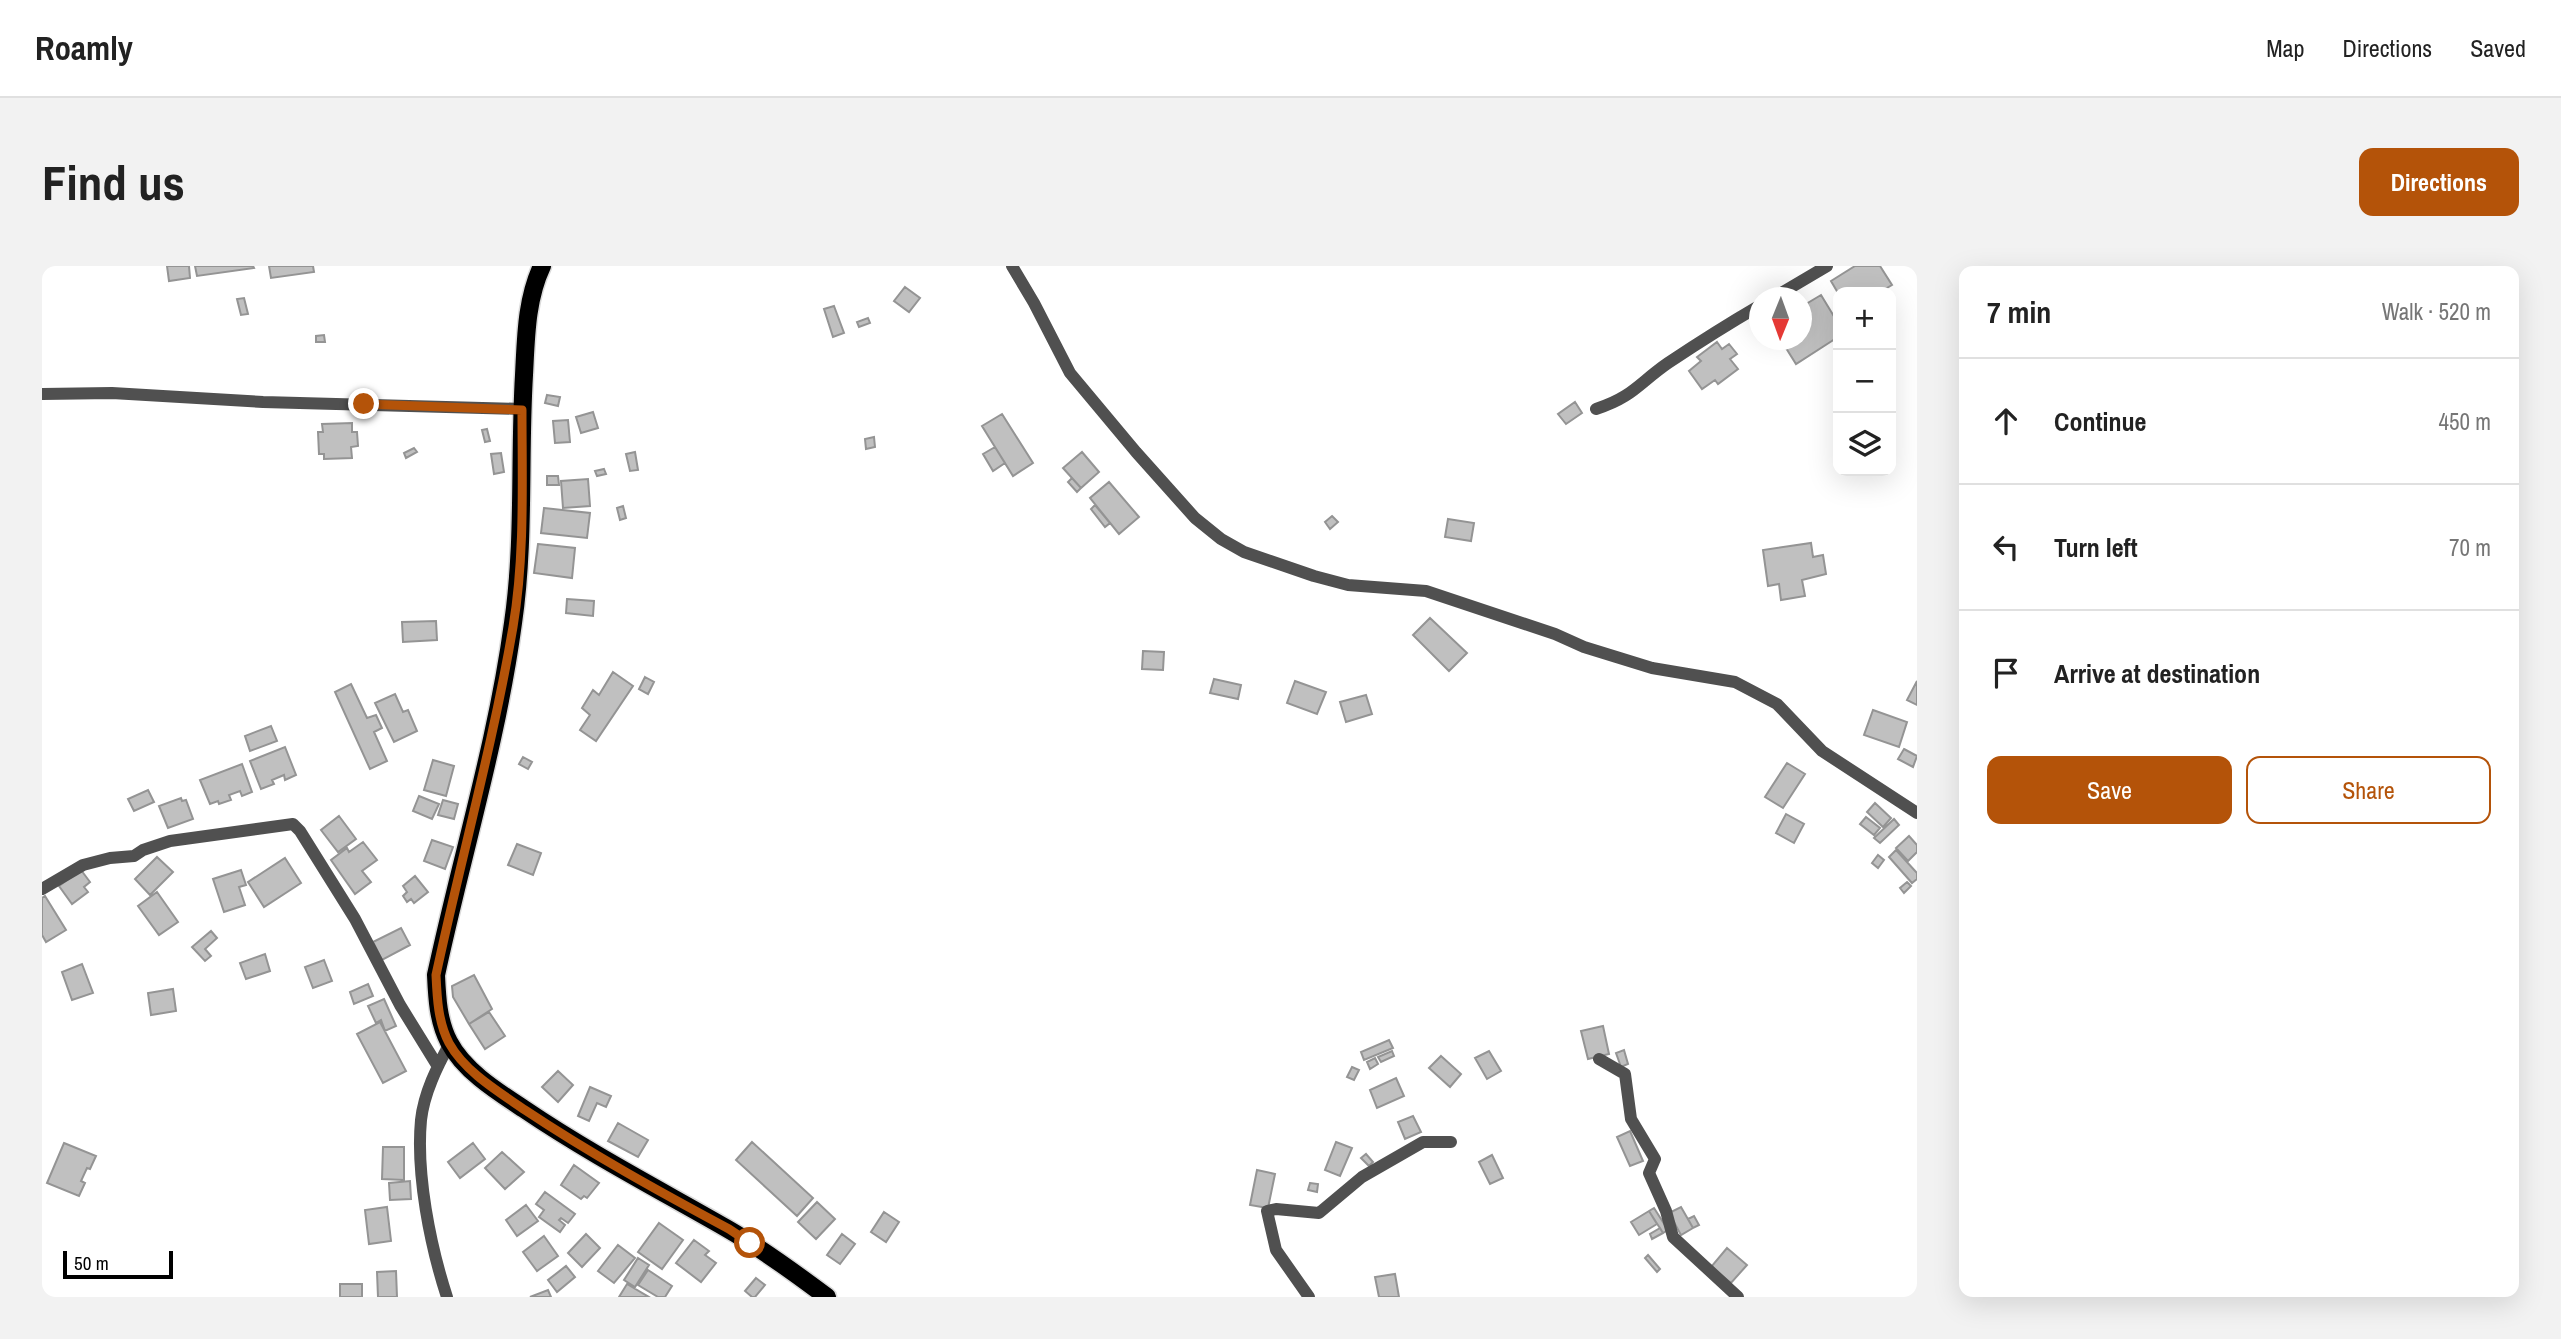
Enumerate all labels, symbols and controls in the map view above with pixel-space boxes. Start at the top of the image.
text: Roamly [35,26,133,70]
text: Map [2266,32,2304,64]
text: Directions [2342,32,2432,64]
text: Saved [2470,32,2526,64]
button: Directions [2359,148,2519,216]
text: Find us [42,149,185,215]
north arrow [1749,287,1812,350]
map controls [1833,287,1896,476]
button: + [1833,287,1896,350]
text: 7 min [1987,292,2051,332]
text: Walk · 520 m [2382,296,2491,327]
button: − [1833,350,1896,413]
route end [348,388,379,419]
icon: ahead [1987,402,2025,440]
text: Continue [2054,404,2146,439]
text: 450 m [2439,406,2491,437]
button: layers [1833,413,1896,476]
icon: left [1987,528,2025,566]
text: Turn left [2054,530,2138,565]
text: 70 m [2449,532,2491,563]
icon: arrive [1987,654,2025,692]
text: Arrive at destination [2054,656,2260,691]
button: Save [1987,756,2232,824]
button: Share [2246,756,2491,824]
route start [734,1227,765,1258]
scale bar [63,1248,173,1280]
text: 50 m [74,1250,109,1276]

